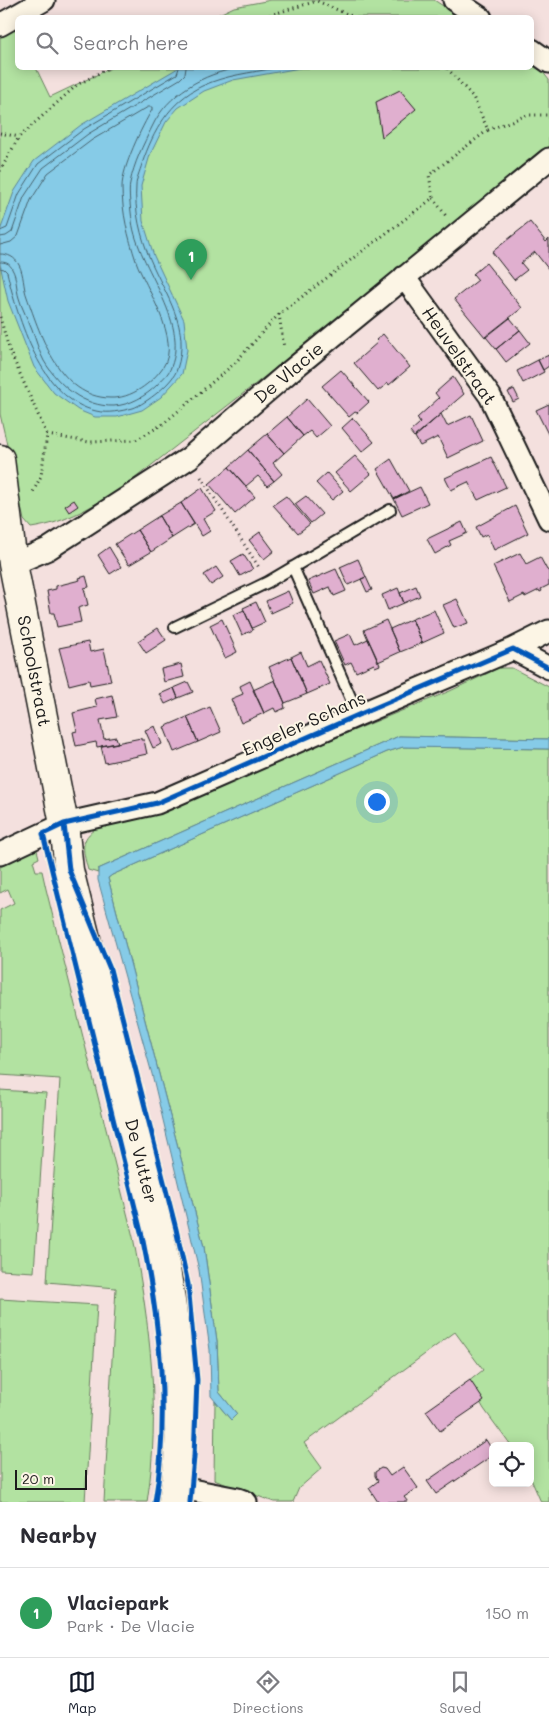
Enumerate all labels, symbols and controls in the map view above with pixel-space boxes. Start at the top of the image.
search box [15,15,534,70]
icon: search [33,29,61,57]
text: Search here [73,30,189,55]
pin: 1 [175,239,207,280]
street label: Heuvelstraat [417,301,503,409]
street label: De Vlacie [249,336,328,408]
street label: Schoolstraat [12,613,58,728]
street label: Engeler Schans [238,685,369,761]
your location [364,789,390,815]
street label: De Vutter [120,1116,164,1206]
map controls [489,1442,534,1487]
button: locate [489,1442,534,1487]
scale bar [15,1467,88,1490]
text: 20 m [22,1469,54,1488]
text: Nearby [20,1521,97,1548]
text: Vlaciepark [67,1590,169,1615]
text: 1 [32,1602,40,1623]
text: 150 m [485,1602,529,1623]
text: Park · De Vlacie [67,1615,195,1636]
tab: Map [68,1668,96,1717]
tab: Directions [232,1668,304,1717]
tab: Saved [439,1668,481,1717]

